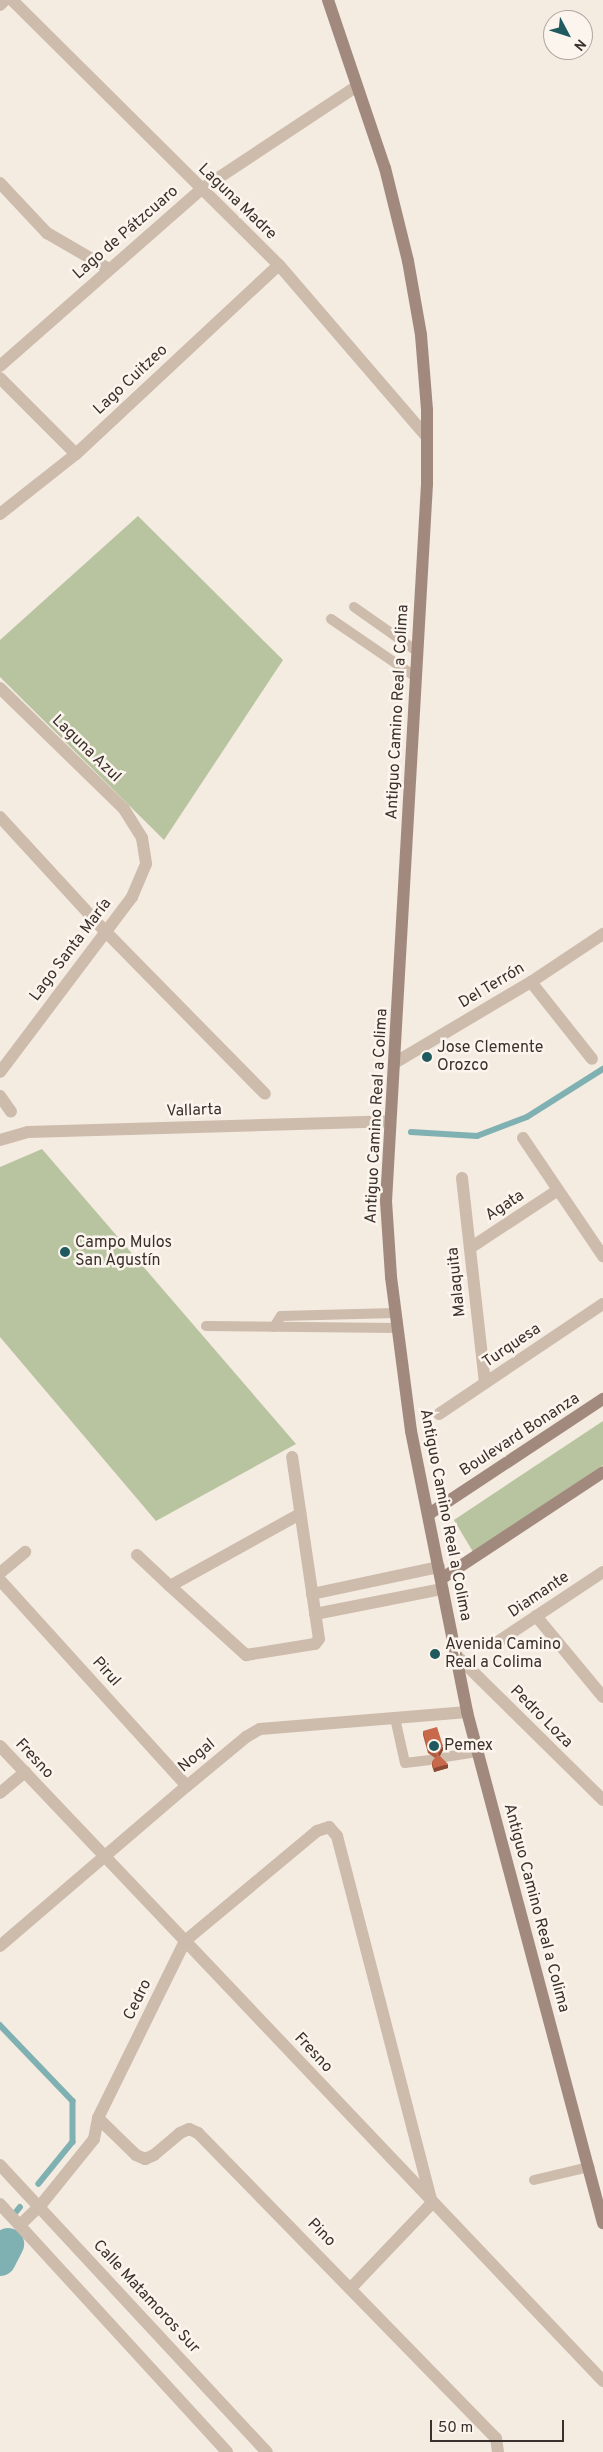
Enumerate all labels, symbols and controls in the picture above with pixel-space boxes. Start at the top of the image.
north arrow [543,10,593,60]
text: N [569,35,589,54]
street label: Laguna Madre [194,160,280,244]
street label: Lago de Pátzcuaro [69,182,183,284]
street label: Lago Cuitzeo [90,341,172,419]
street label: Antiguo Camino Real a Colima [383,604,413,820]
street label: Laguna Azul [47,711,125,787]
street label: Lago Santa María [26,895,116,1005]
street label: Del Terrón [455,959,529,1013]
street label: Antiguo Camino Real a Colima [362,1008,392,1224]
place label: Jose Clemente Orozco [437,1038,543,1076]
marker: Jose Clemente Orozco [421,1051,433,1063]
street label: Vallarta [166,1100,222,1122]
street label: Agata [482,1186,528,1226]
place label: Campo Mulos San Agustín [75,1233,172,1271]
marker: Campo Mulos San Agustín [59,1246,71,1258]
street label: Malaquita [444,1246,470,1318]
street label: Turquesa [479,1320,545,1372]
street label: Boulevard Bonanza [457,1389,583,1481]
street label: Antiguo Camino Real a Colima [415,1407,475,1623]
street label: Diamante [505,1568,573,1622]
place label: Avenida Camino Real a Colima [445,1635,561,1673]
marker: Avenida Camino Real a Colima [429,1648,441,1660]
street label: Pirul [88,1653,124,1691]
street label: Pedro Loza [506,1682,576,1752]
street label: Fresno [11,1735,57,1783]
street label: Nogal [175,1735,219,1777]
place label: Pemex [444,1736,493,1756]
marker: Pemex [428,1740,440,1752]
street label: Antiguo Camino Real a Colima [499,1801,573,2015]
street label: Cedro [120,1976,156,2024]
street label: Fresno [290,2029,336,2077]
street label: Pino [303,2215,339,2251]
street label: Calle Matamoros Sur [89,2236,203,2358]
scale bar [433,2410,567,2442]
text: 50 m [438,2419,473,2438]

